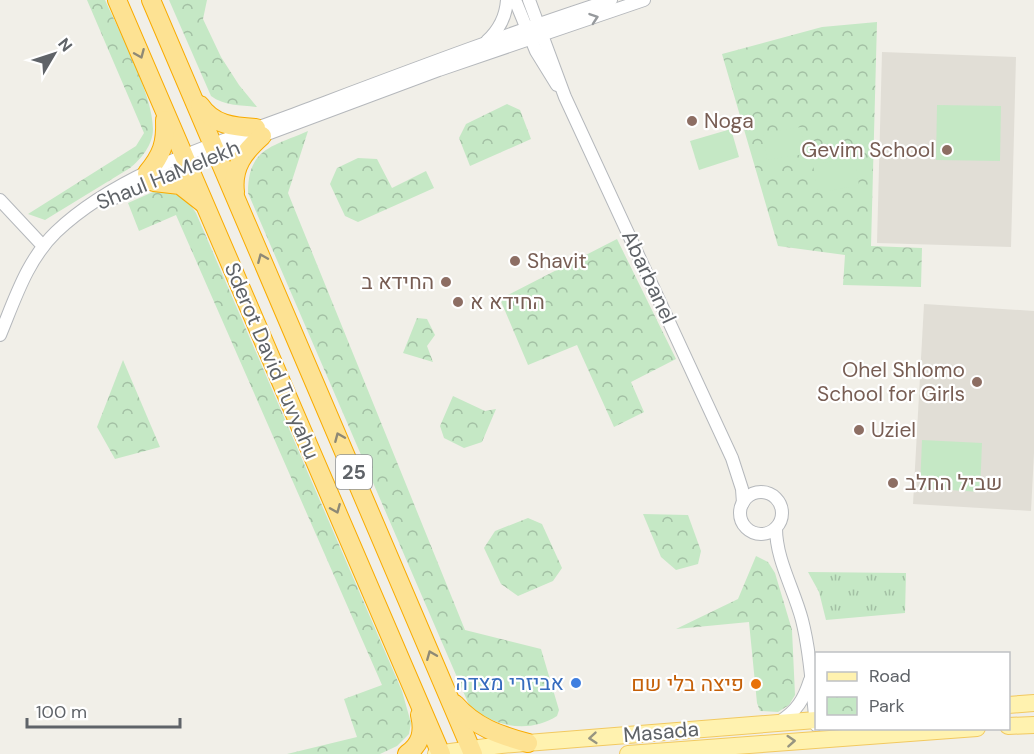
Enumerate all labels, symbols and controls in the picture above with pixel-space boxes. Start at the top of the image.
one-way arrow [588,13,599,26]
north arrow [24,24,84,84]
text: N [53,34,77,56]
one-way arrow [133,47,145,58]
place label: Noga [704,107,754,135]
marker: Noga [685,114,699,128]
street label: Shaul HaMelekh [92,133,244,217]
place label: Gevim School [801,136,935,164]
marker: Gevim School [940,143,954,157]
street label: Abarbanel [615,226,683,328]
place label: Shavit [527,247,587,275]
one-way arrow [257,253,269,264]
marker: Shavit [508,254,522,268]
street label: Sderot David Tuvyahu [218,258,326,464]
place label: החידא ב [362,268,434,296]
marker: החידא ב [439,275,453,289]
place label: החידא א [470,288,545,316]
marker: החידא א [451,295,465,309]
place label: Ohel Shlomo School for Girls [817,356,965,408]
marker: Ohel Shlomo School for Girls [970,375,984,389]
place label: Uziel [871,416,916,444]
marker: Uziel [852,423,866,437]
one-way arrow [334,433,346,444]
road number: 25 [336,455,372,489]
place label: שביל החלב [905,469,1002,497]
marker: שביל החלב [886,476,900,490]
one-way arrow [329,503,341,514]
one-way arrow [426,651,438,662]
legend [815,652,1010,730]
text: Road [869,664,911,688]
place label: אביזרי מצדה [455,669,564,697]
place label: פיצה בלי שם [631,670,744,698]
marker: אביזרי מצדה [569,676,583,690]
marker: פיצה בלי שם [749,677,763,691]
scale bar [27,691,180,729]
text: Park [869,694,905,718]
text: 100 m [36,700,87,724]
street label: Masada [622,715,700,749]
one-way arrow [589,731,598,744]
one-way arrow [787,735,796,748]

